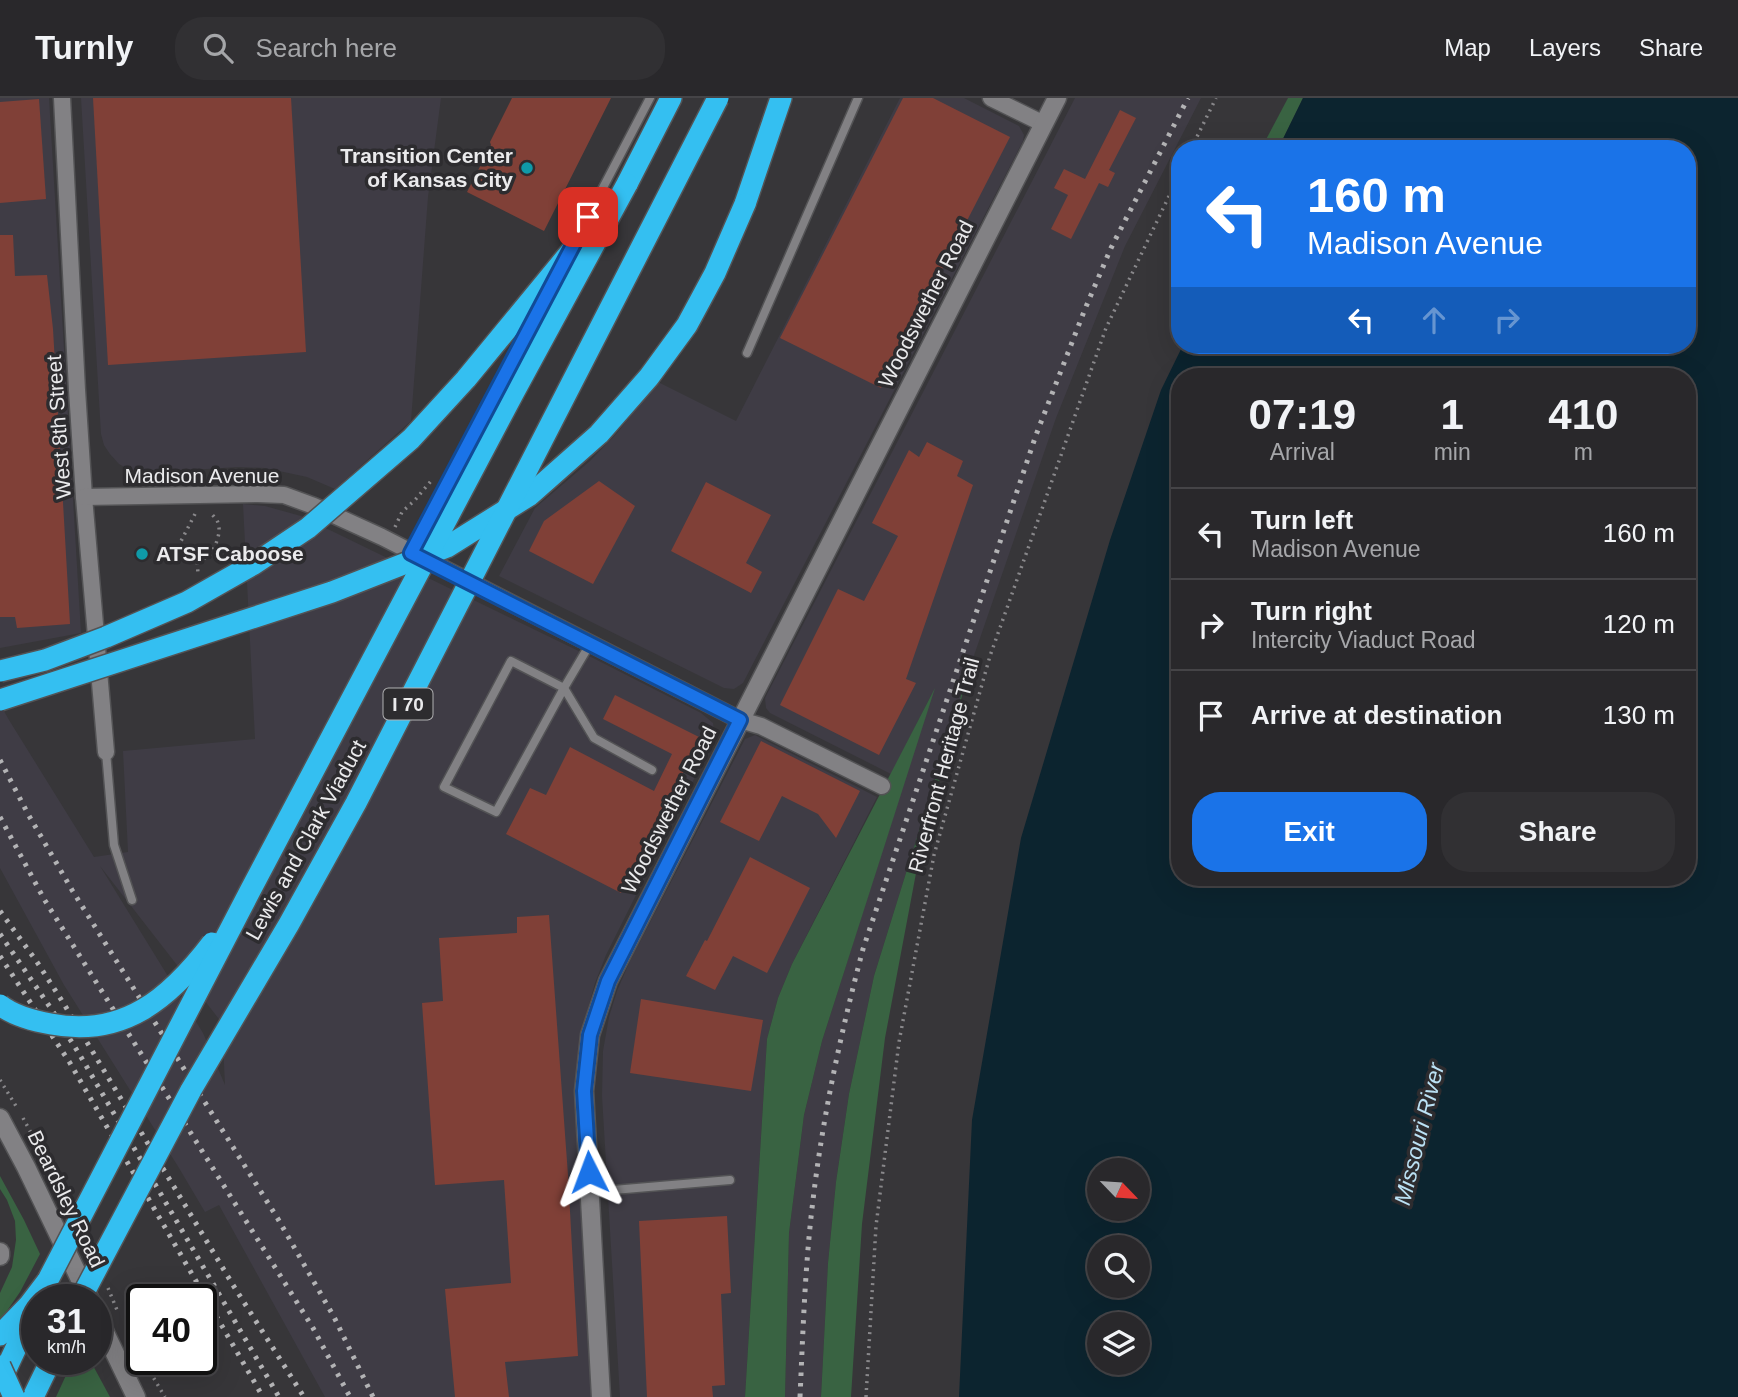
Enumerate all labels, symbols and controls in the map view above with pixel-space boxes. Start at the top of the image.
search box [175,17,665,80]
text: Turnly [35,29,133,66]
icon: search [199,29,237,67]
text: Search here [255,33,397,63]
text: Map [1444,34,1491,61]
text: Layers [1529,34,1601,61]
text: Share [1639,34,1703,61]
place label: Transition Center of Kansas City [340,144,513,191]
marker: Transition Center of Kansas City [519,160,535,176]
icon: left [1192,168,1283,259]
text: 160 m [1307,168,1446,222]
pin [558,187,618,247]
icon: arrive [569,198,607,236]
street label: Woodswether Road [874,217,978,391]
text: Madison Avenue [1307,225,1543,261]
icon: left [1342,301,1380,339]
icon: ahead [1415,301,1453,339]
icon: right [1488,301,1526,339]
street label: West 8th Street [42,354,75,500]
text: 07:19 [1249,391,1356,438]
text: 1 [1440,391,1464,438]
text: 410 [1548,391,1618,438]
text: Arrival [1270,439,1335,465]
text: min [1434,439,1471,465]
text: m [1574,439,1593,465]
street label: Madison Avenue [125,464,279,487]
text: Turn left [1251,505,1353,535]
icon: left [1192,515,1230,553]
text: 160 m [1603,518,1675,548]
text: Madison Avenue [1251,536,1421,562]
place label: ATSF Caboose [156,542,304,565]
marker: ATSF Caboose [134,546,150,562]
text: Turn right [1251,596,1372,626]
icon: right [1192,606,1230,644]
text: 120 m [1603,609,1675,639]
text: Intercity Viaduct Road [1251,627,1476,653]
street label: Riverfront Heritage Trail [904,655,983,875]
road number: I 70 [384,688,432,720]
icon: arrive [1192,697,1230,735]
text: Arrive at destination [1251,700,1502,730]
text: 130 m [1603,700,1675,730]
street label: Woodswether Road [617,723,721,897]
street label: Lewis and Clark Viaduct [241,736,370,944]
button: Exit [1192,792,1427,872]
button: Share [1441,792,1675,872]
water label: Missouri River [1389,1059,1450,1208]
street label: Beardsley Road [23,1127,110,1271]
position arrow [552,1135,626,1209]
north arrow [1087,1158,1150,1222]
map controls [1087,1158,1150,1375]
button: search [1087,1235,1150,1298]
speed limit sign: 40 [126,1284,217,1375]
text: 31 [47,1301,86,1340]
button: layers [1087,1312,1150,1375]
text: km/h [47,1337,86,1357]

